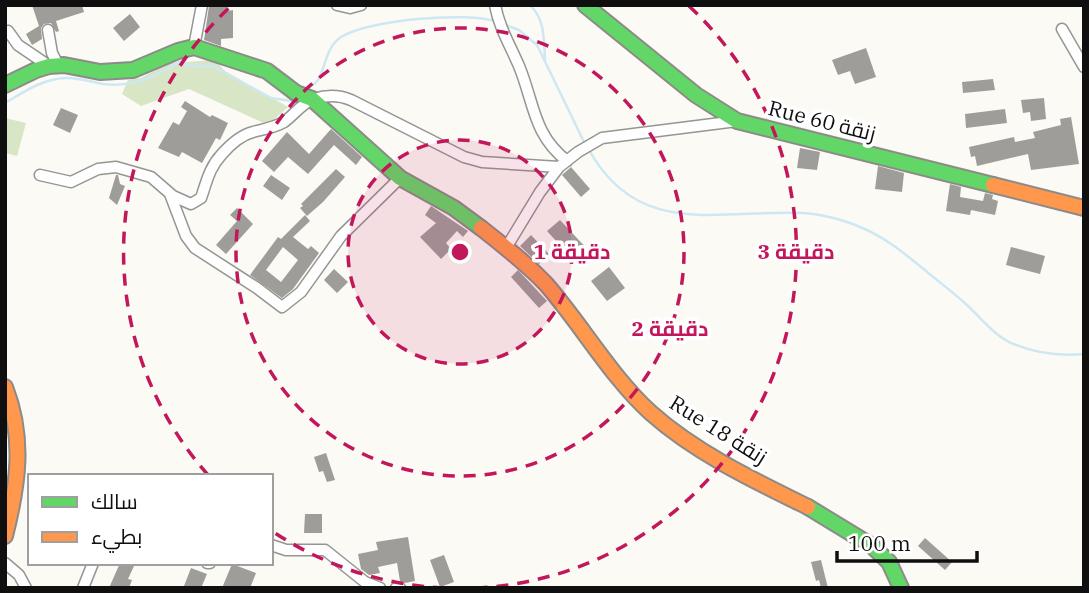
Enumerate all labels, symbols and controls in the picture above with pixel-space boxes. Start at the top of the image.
street label: Rue 60 زنقة [766,93,879,147]
text: 1 دقيقة [534,237,610,265]
text: 3 دقيقة [758,237,834,265]
centre of rings [448,240,472,264]
text: 2 دقيقة [632,314,708,342]
street label: Rue 18 زنقة [665,388,773,470]
legend [28,474,273,565]
text: سالك [91,487,138,515]
scale bar [837,520,977,564]
text: بطيء [91,522,142,553]
text: 100 m [848,529,911,557]

